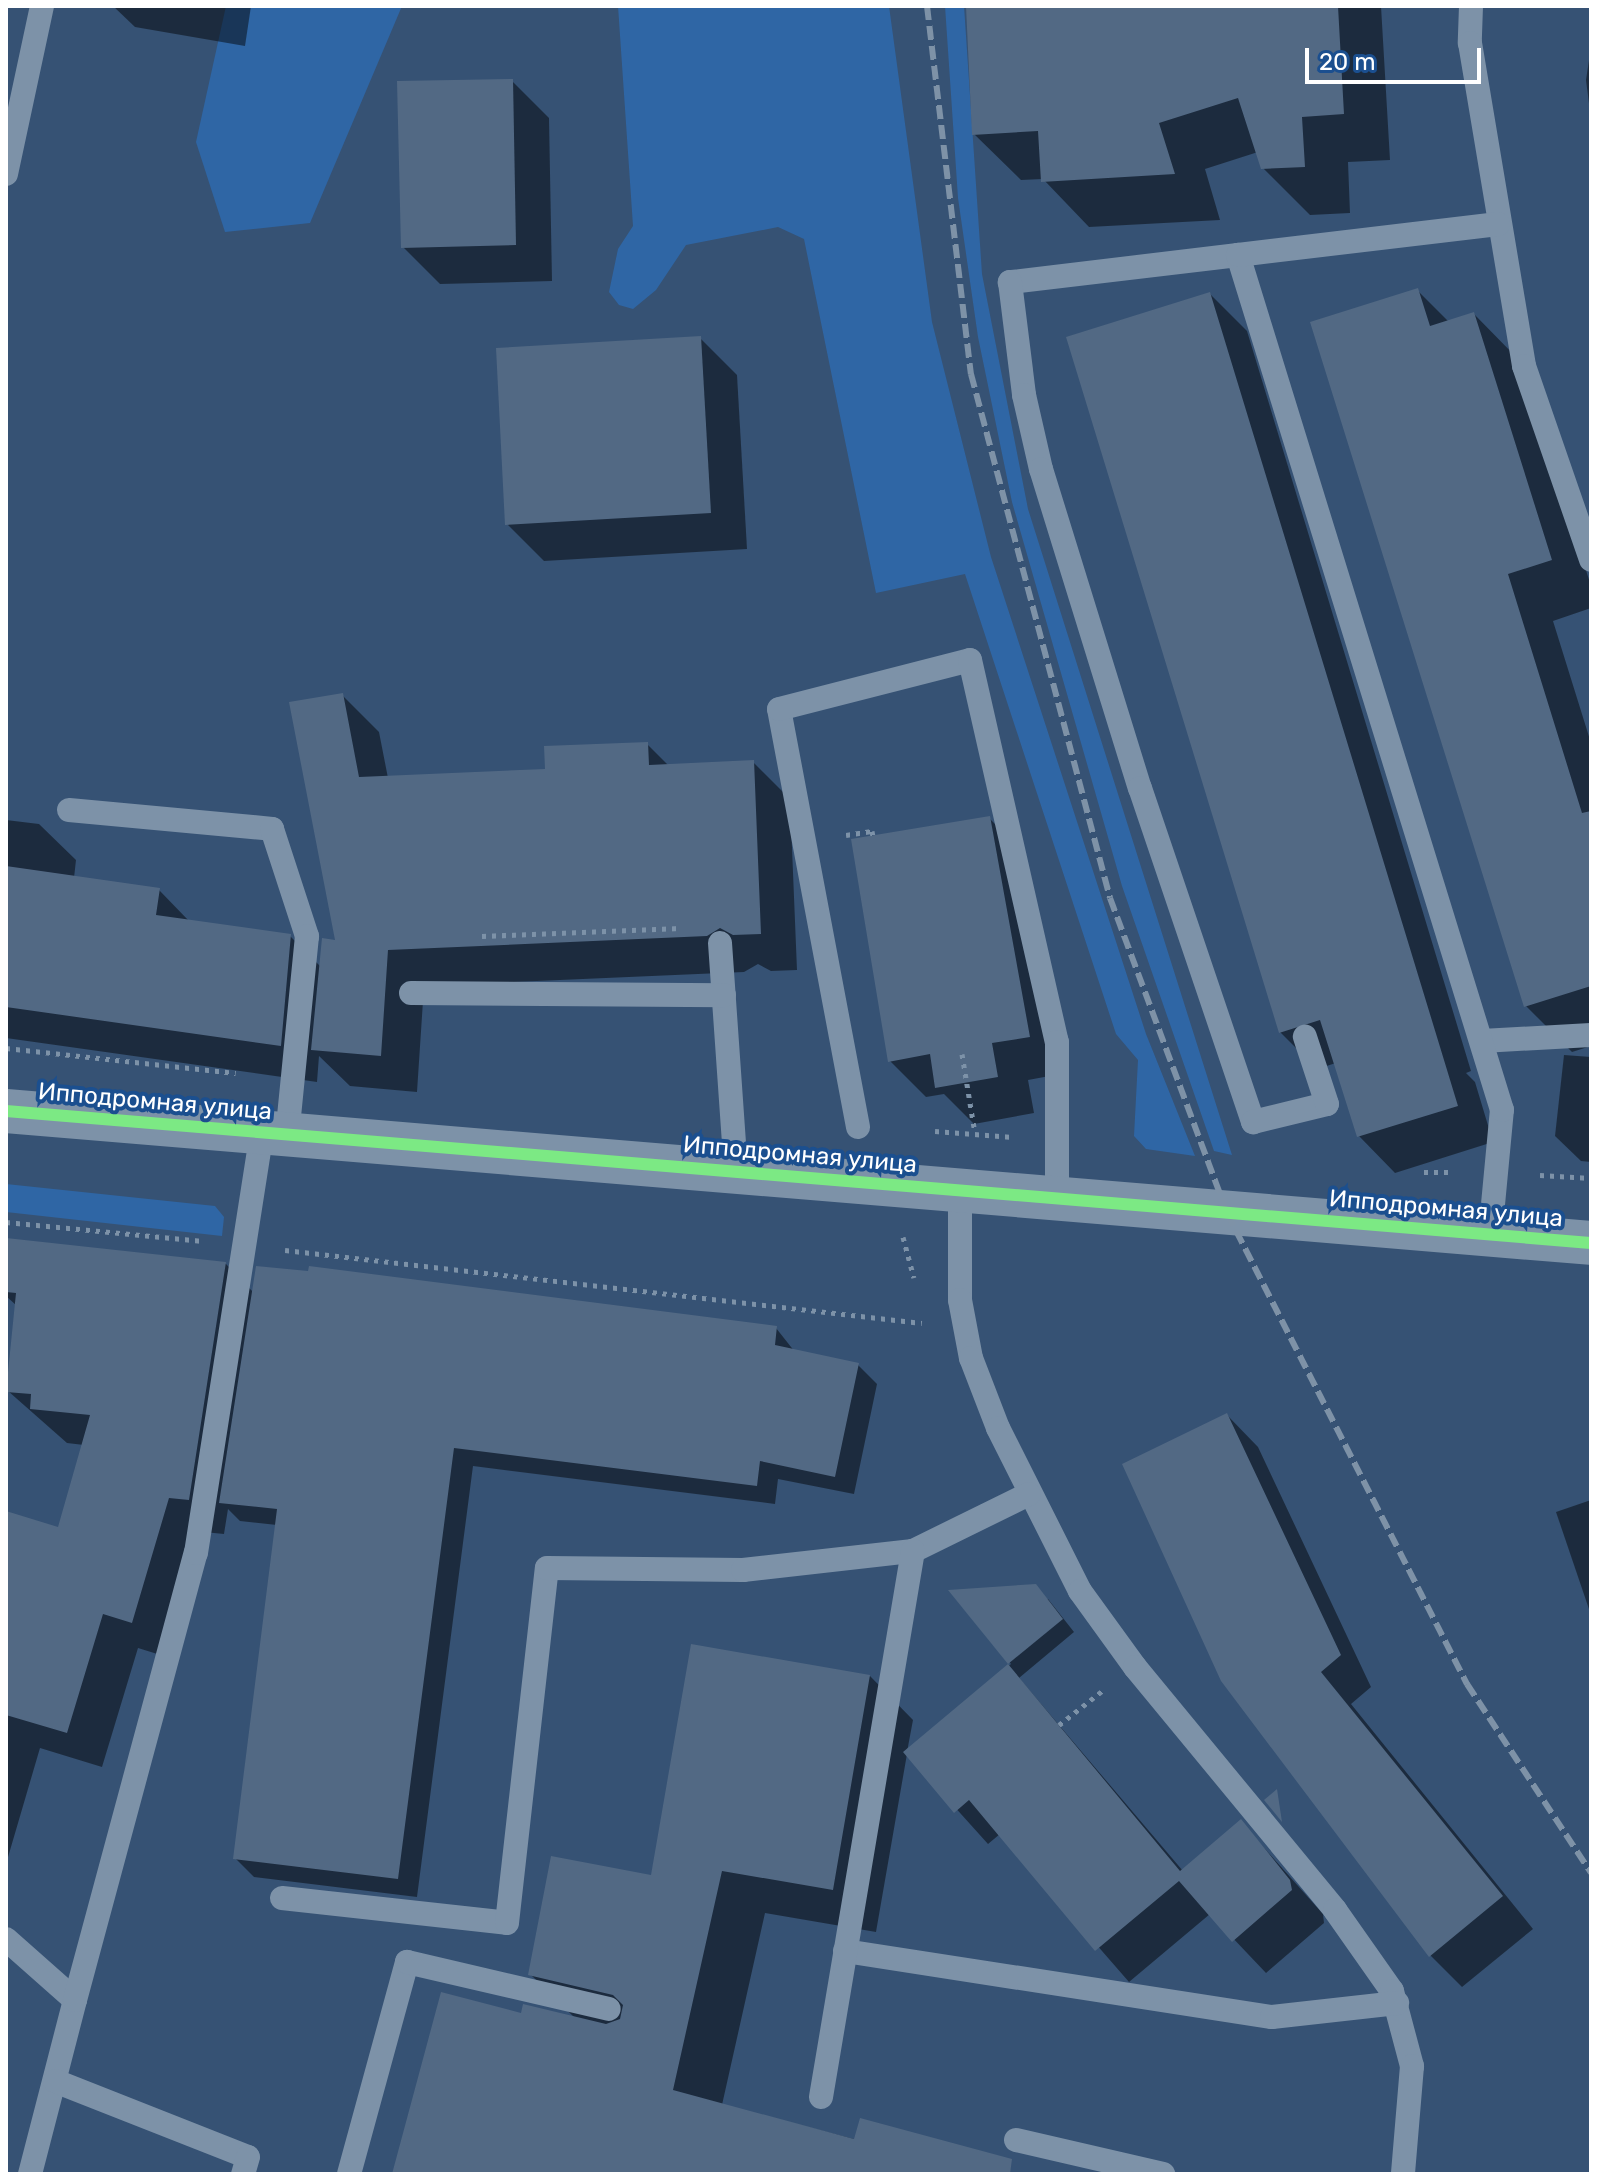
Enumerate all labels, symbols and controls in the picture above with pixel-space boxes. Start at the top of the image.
scale bar [1309,32,1485,82]
text: 20 m [1319,48,1376,76]
street label: Ипподромная улица [37,1077,273,1127]
street label: Ипподромная улица [682,1130,918,1180]
street label: Ипподромная улица [1328,1184,1564,1234]

